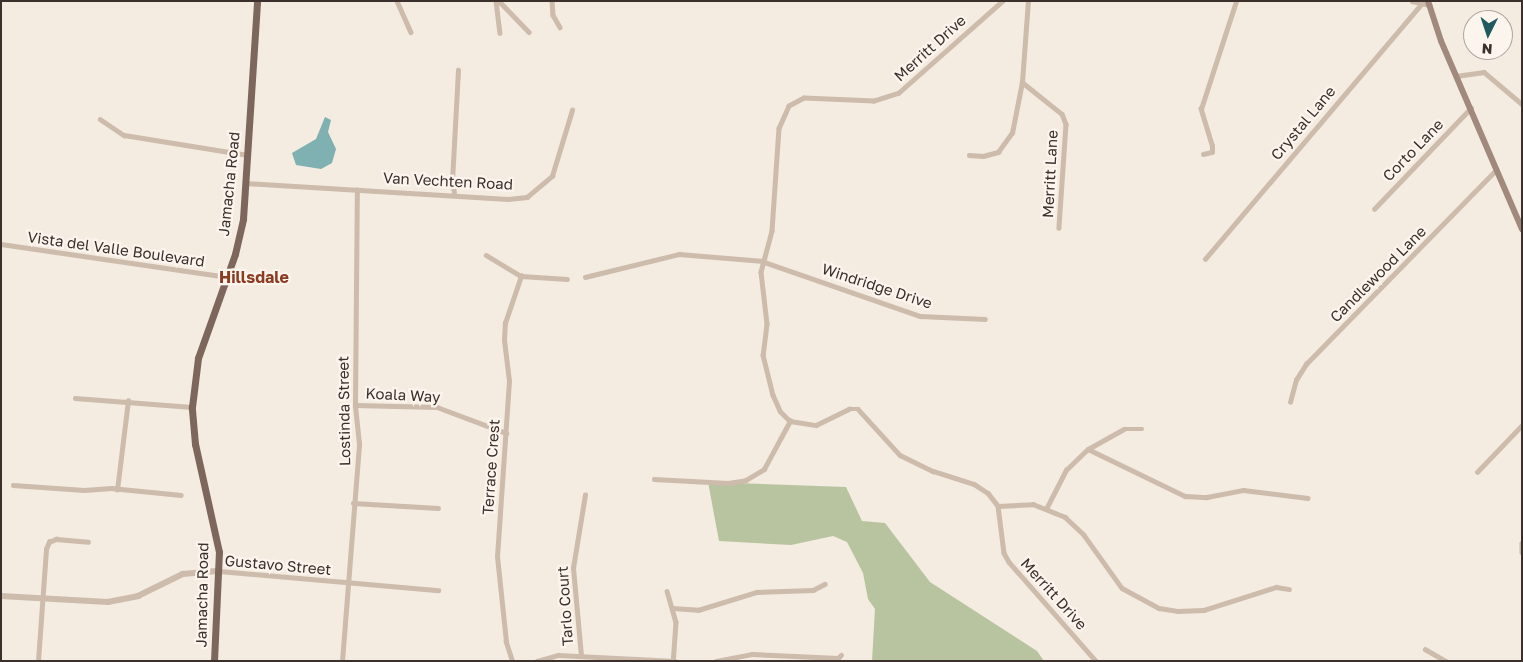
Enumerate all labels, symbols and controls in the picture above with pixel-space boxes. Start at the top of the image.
north arrow [1463,10,1513,60]
street label: Merritt Drive [891,11,969,85]
text: N [1481,41,1493,58]
street label: Crystal Lane [1267,82,1339,164]
street label: Corto Lane [1379,115,1447,185]
street label: Merritt Lane [1039,130,1061,218]
street label: Jamacha Road [215,131,243,237]
street label: Van Vechten Road [383,169,513,193]
street label: Candlewood Lane [1326,222,1430,326]
street label: Vista del Valle Boulevard [26,228,206,270]
street label: Windridge Drive [820,260,934,312]
district label: Hillsdale [219,267,289,287]
street label: Lostinda Street [334,356,354,466]
street label: Koala Way [365,384,441,406]
street label: Terrace Crest [479,419,503,515]
street label: Jamacha Road [192,542,212,648]
street label: Gustavo Street [224,551,332,579]
street label: Merritt Drive [1017,555,1091,633]
street label: Tarlo Court [553,565,577,647]

